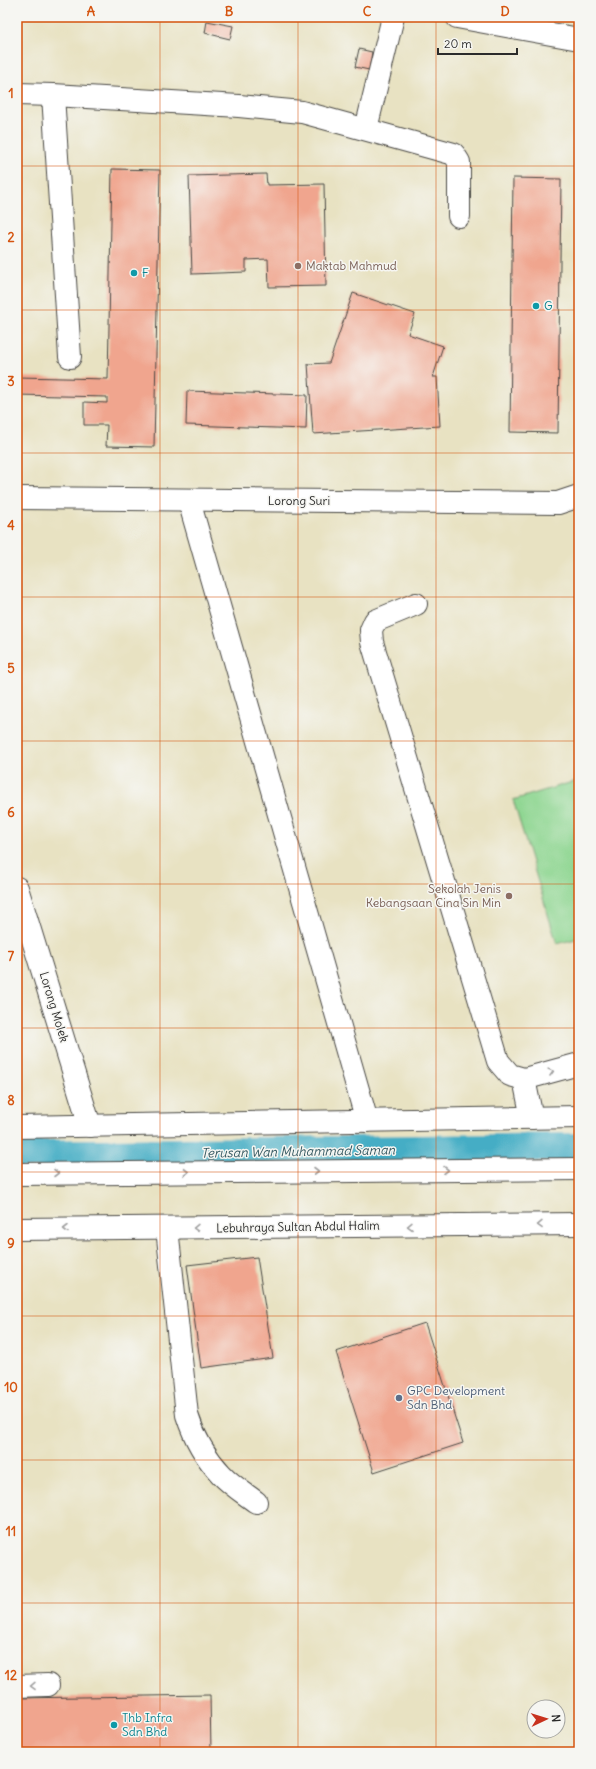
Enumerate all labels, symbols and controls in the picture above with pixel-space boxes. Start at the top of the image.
text: A [87,3,96,20]
text: B [225,3,234,20]
text: C [363,3,372,20]
text: D [500,3,510,20]
scale bar [438,30,517,56]
text: 20 m [444,36,472,51]
text: 1 [8,85,14,102]
text: 2 [7,229,15,246]
place label: Maktab Mahmud [306,258,397,273]
marker: Maktab Mahmud [293,261,303,271]
place label: F [142,265,149,280]
marker: F [129,268,139,278]
place label: G [544,298,553,313]
marker: G [531,301,541,311]
text: 3 [7,373,15,390]
street label: Lorong Suri [268,493,330,508]
text: 4 [7,517,15,534]
text: 5 [7,660,15,677]
text: 6 [7,804,15,821]
place label: Sekolah Jenis Kebangsaan Cina Sin Min [366,881,501,910]
marker: Sekolah Jenis Kebangsaan Cina Sin Min [504,891,514,901]
text: 7 [8,948,15,965]
street label: Lorong Molek [37,970,72,1044]
one-way arrow [548,1068,555,1077]
text: 8 [7,1092,15,1109]
water label: Terusan Wan Muhammad Saman [201,1141,396,1162]
one-way arrow [443,1166,449,1174]
one-way arrow [313,1167,319,1175]
one-way arrow [183,1168,189,1176]
one-way arrow [53,1169,59,1177]
street label: Lebuhraya Sultan Abdul Halim [216,1218,380,1235]
one-way arrow [537,1221,543,1229]
one-way arrow [407,1222,413,1230]
one-way arrow [193,1224,199,1232]
one-way arrow [63,1225,69,1233]
text: 9 [7,1235,15,1252]
text: 10 [4,1379,18,1396]
place label: GPC Development Sdn Bhd [407,1383,505,1412]
marker: GPC Development Sdn Bhd [394,1393,404,1403]
text: 11 [6,1523,16,1540]
text: 12 [5,1667,17,1684]
one-way arrow [30,1682,36,1690]
north arrow [526,1699,566,1739]
place label: Thb Infra Sdn Bhd [122,1710,172,1739]
text: N [549,1714,563,1723]
marker: Thb Infra Sdn Bhd [109,1720,119,1730]

